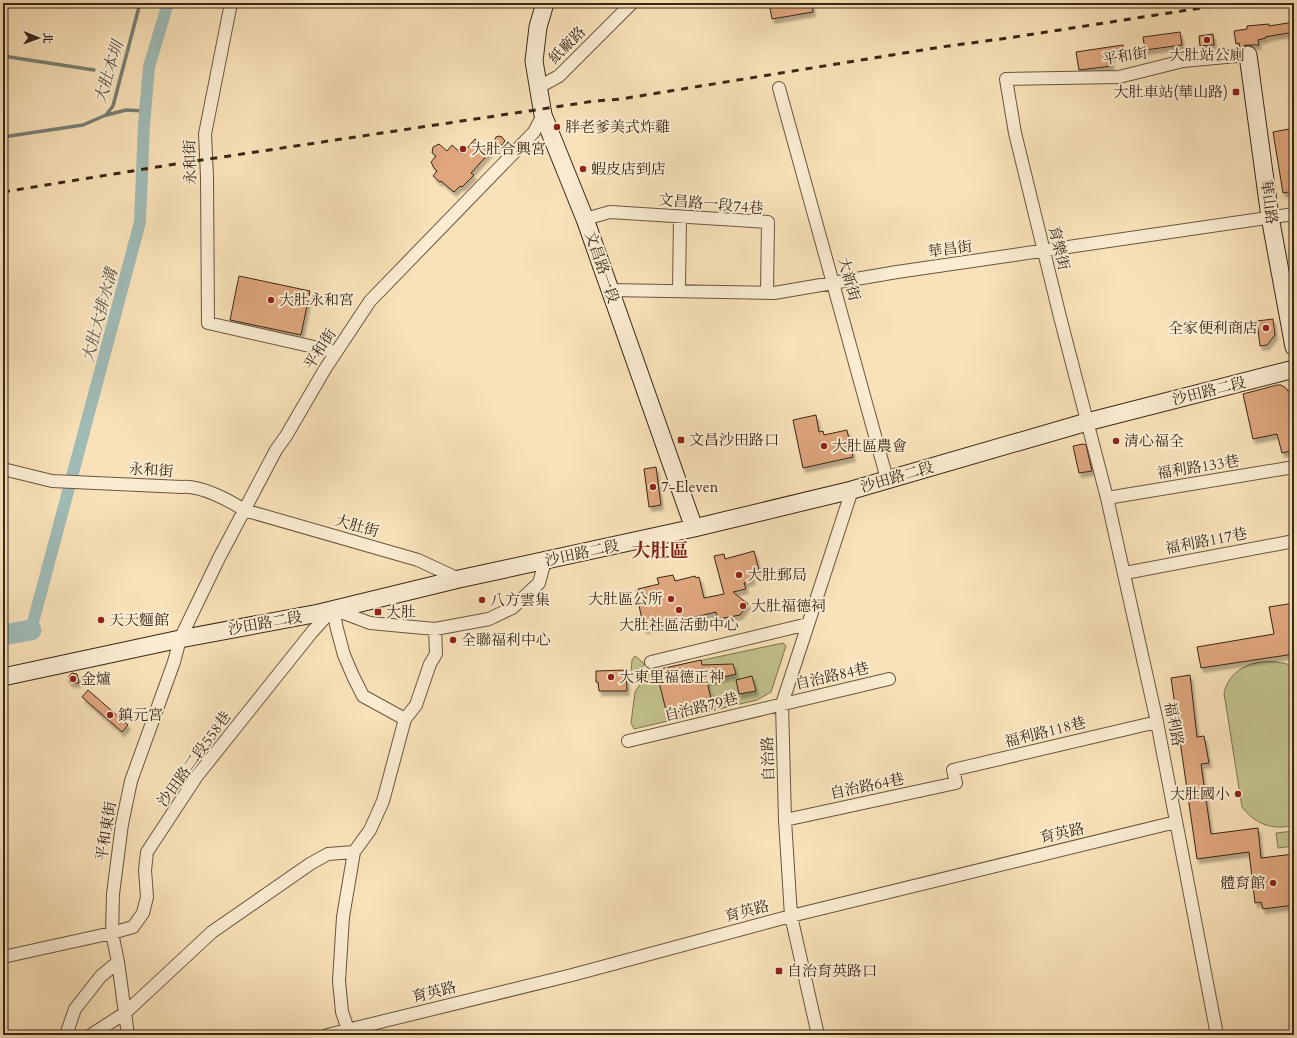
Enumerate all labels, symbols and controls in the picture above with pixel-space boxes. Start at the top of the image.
north arrow [18,18,58,58]
street label: 紙廠路 [544,22,590,68]
text: 北 [40,33,55,44]
marker: 大肚站公廁 [1202,35,1212,45]
water label: 大肚本圳 [89,36,130,106]
street label: 平和街 [1101,43,1149,69]
place label: 大肚站公廁 [1169,45,1245,65]
place label: 大肚車站(華山路) [1113,82,1228,102]
marker: 大肚車站(華山路) [1231,87,1241,97]
place label: 胖老爹美式炸雞 [565,117,670,137]
marker: 胖老爹美式炸雞 [552,122,562,132]
street label: 永和街 [180,139,200,185]
place label: 大肚合興宮 [471,139,546,159]
marker: 大肚合興宮 [458,144,468,154]
place label: 蝦皮店到店 [591,159,666,179]
marker: 蝦皮店到店 [578,164,588,174]
street label: 華山路 [1256,178,1282,226]
street label: 文昌路一段74巷 [658,189,764,219]
street label: 育樂街 [1044,224,1074,272]
street label: 文昌路一段 [580,228,624,306]
street label: 華昌街 [926,236,974,262]
street label: 大新街 [833,255,865,303]
water label: 大肚大排水溝 [77,263,124,364]
place label: 大肚永和宮 [279,290,354,310]
marker: 大肚永和宮 [266,295,276,305]
place label: 全家便利商店 [1168,318,1258,338]
marker: 全家便利商店 [1261,323,1271,333]
street label: 平和街 [299,325,341,373]
street label: 沙田路二段 [1170,372,1248,410]
place label: 文昌沙田路口 [689,430,779,450]
place label: 清心福全 [1124,431,1184,451]
marker: 文昌沙田路口 [676,435,686,445]
place label: 大肚區農會 [832,436,907,456]
marker: 清心福全 [1111,436,1121,446]
marker: 大肚區農會 [819,441,829,451]
street label: 福利路133巷 [1155,451,1241,483]
street label: 沙田路二段 [858,457,936,497]
street label: 永和街 [128,459,174,481]
place label: 7-Eleven [661,477,719,497]
marker: 7-Eleven [648,482,658,492]
street label: 大肚街 [333,510,381,542]
street label: 福利路117巷 [1163,523,1249,559]
street label: 沙田路二段 [543,535,621,571]
district label: 大肚區 [631,538,689,564]
place label: 大肚郵局 [747,565,807,585]
marker: 大肚郵局 [734,570,744,580]
place label: 大肚區公所 [588,589,663,609]
place label: 八方雲集 [490,590,550,610]
marker: 大肚區公所 [666,594,676,604]
marker: 八方雲集 [477,595,487,605]
place label: 大肚福德祠 [751,596,826,616]
marker: 大肚福德祠 [738,601,748,611]
place label: 大肚 [386,602,416,622]
marker: 大肚社區活動中心 [674,605,684,615]
street label: 沙田路二段 [226,607,304,639]
marker: 大肚 [373,607,383,617]
place label: 天天麵館 [109,610,169,630]
marker: 天天麵館 [96,615,106,625]
place label: 大肚社區活動中心 [619,615,739,635]
place label: 全聯福利中心 [461,630,551,650]
marker: 全聯福利中心 [448,635,458,645]
street label: 自治路84巷 [793,658,871,694]
place label: 大東里福德正神 [619,667,724,687]
place label: 金爐 [81,669,111,689]
marker: 大東里福德正神 [606,672,616,682]
marker: 金爐 [68,674,78,684]
street label: 自治路79巷 [662,688,740,726]
street label: 福利路 [1160,700,1188,748]
place label: 鎮元宮 [118,705,163,725]
street label: 沙田路二段558巷 [153,707,235,811]
marker: 鎮元宮 [105,710,115,720]
street label: 福利路118巷 [1002,712,1088,752]
street label: 自治路 [757,736,779,782]
street label: 自治路64巷 [828,768,906,804]
place label: 大肚國小 [1170,784,1230,804]
marker: 大肚國小 [1233,789,1243,799]
street label: 平和東街 [91,800,121,862]
street label: 育英路 [1038,818,1086,848]
place label: 體育館 [1220,873,1265,893]
marker: 體育館 [1268,878,1278,888]
street label: 育英路 [723,896,771,926]
place label: 自治育英路口 [787,961,877,981]
marker: 自治育英路口 [774,966,784,976]
street label: 育英路 [410,977,458,1007]

